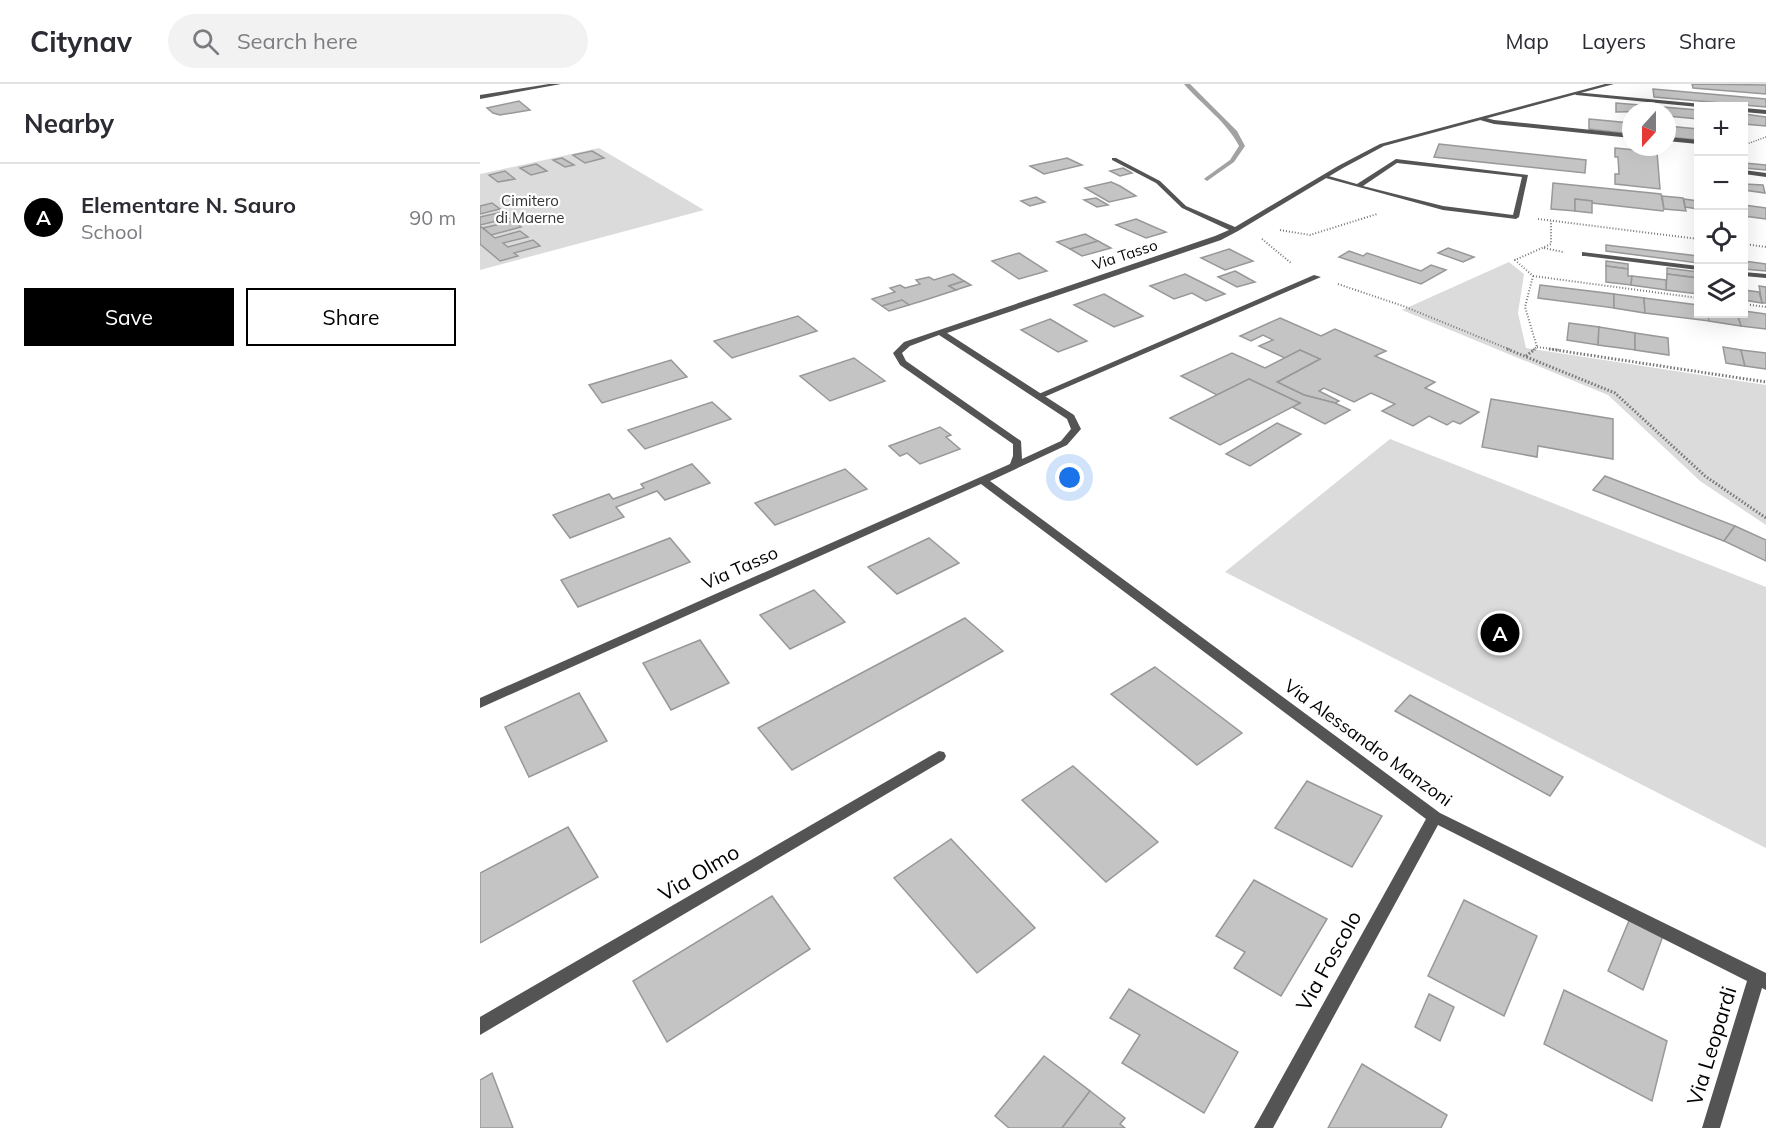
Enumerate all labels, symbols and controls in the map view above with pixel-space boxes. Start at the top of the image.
search box [168,14,588,68]
text: Citynav [30,24,132,59]
icon: search [189,25,222,58]
text: Search here [237,27,358,55]
text: Map [1506,28,1549,54]
text: Layers [1582,28,1646,54]
text: Share [1679,28,1736,54]
north arrow [1622,102,1676,156]
map controls [1694,102,1748,318]
button: + [1694,102,1748,156]
text: Nearby [24,107,114,140]
button: − [1694,156,1748,210]
text: Elementare N. Sauro [81,191,296,219]
park label: Cimitero di Maerne [496,191,564,227]
text: A [36,205,51,230]
text: 90 m [409,205,456,230]
button: locate [1694,210,1748,264]
text: School [81,219,143,244]
street label: Via Tasso [1090,235,1160,274]
button: layers [1694,264,1748,318]
button: Save [24,288,234,346]
button: Share [246,288,456,346]
your location [1055,463,1084,492]
street label: Via Tasso [698,541,781,594]
pin: A [1480,610,1520,656]
street label: Via Alessandro Manzoni [1280,674,1457,811]
street label: Via Olmo [653,838,743,906]
street label: Via Foscolo [1290,906,1366,1015]
street label: Via Leopardi [1681,983,1741,1108]

